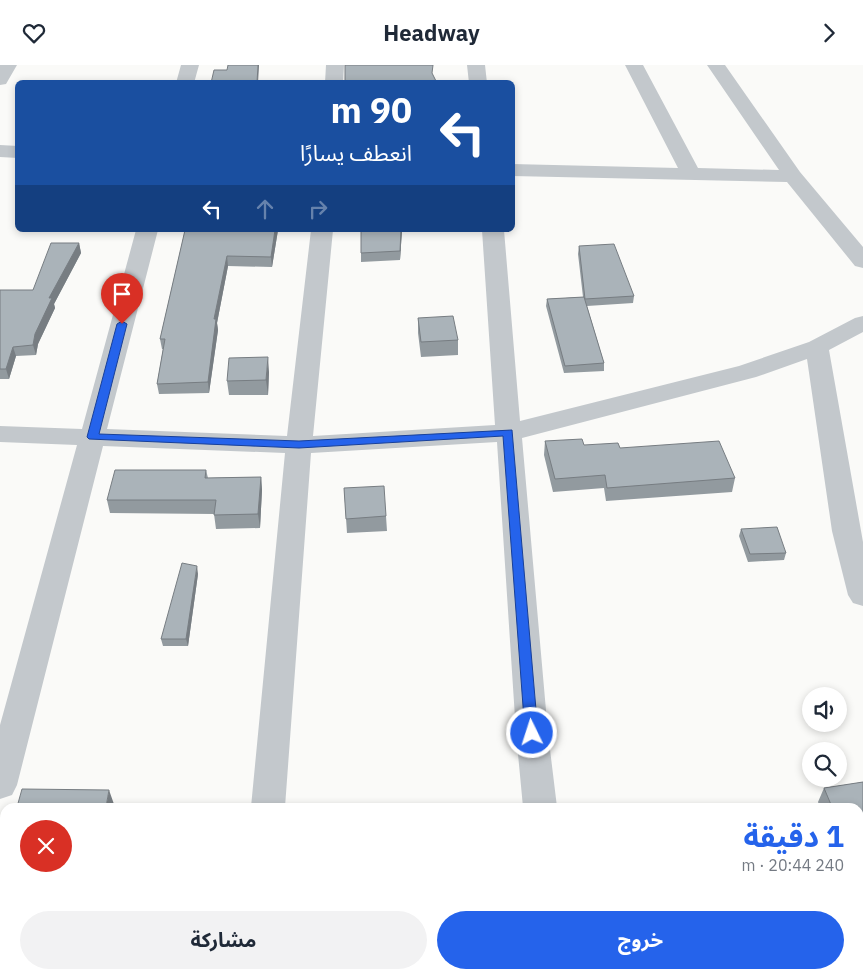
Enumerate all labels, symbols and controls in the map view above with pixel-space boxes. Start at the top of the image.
text: Headway [383,18,480,47]
icon: heart [20,19,48,47]
icon: forward [815,19,843,47]
text: 90 m [330,87,412,133]
icon: left [430,100,495,165]
text: انعطف يسارًا [300,138,412,167]
icon: left [198,195,226,223]
icon: ahead [251,195,279,223]
icon: right [304,195,332,223]
pin [101,273,143,324]
icon: arrive [108,280,136,308]
map controls [802,687,847,787]
button: sound [802,687,847,732]
position arrow [505,706,557,758]
button: search [802,742,847,787]
text: 1 دقيقة [743,816,844,855]
button: close [20,820,72,872]
text: 240 m · 20:44 [742,855,844,875]
button: مشاركة [20,911,427,969]
button: خروج [437,911,844,969]

